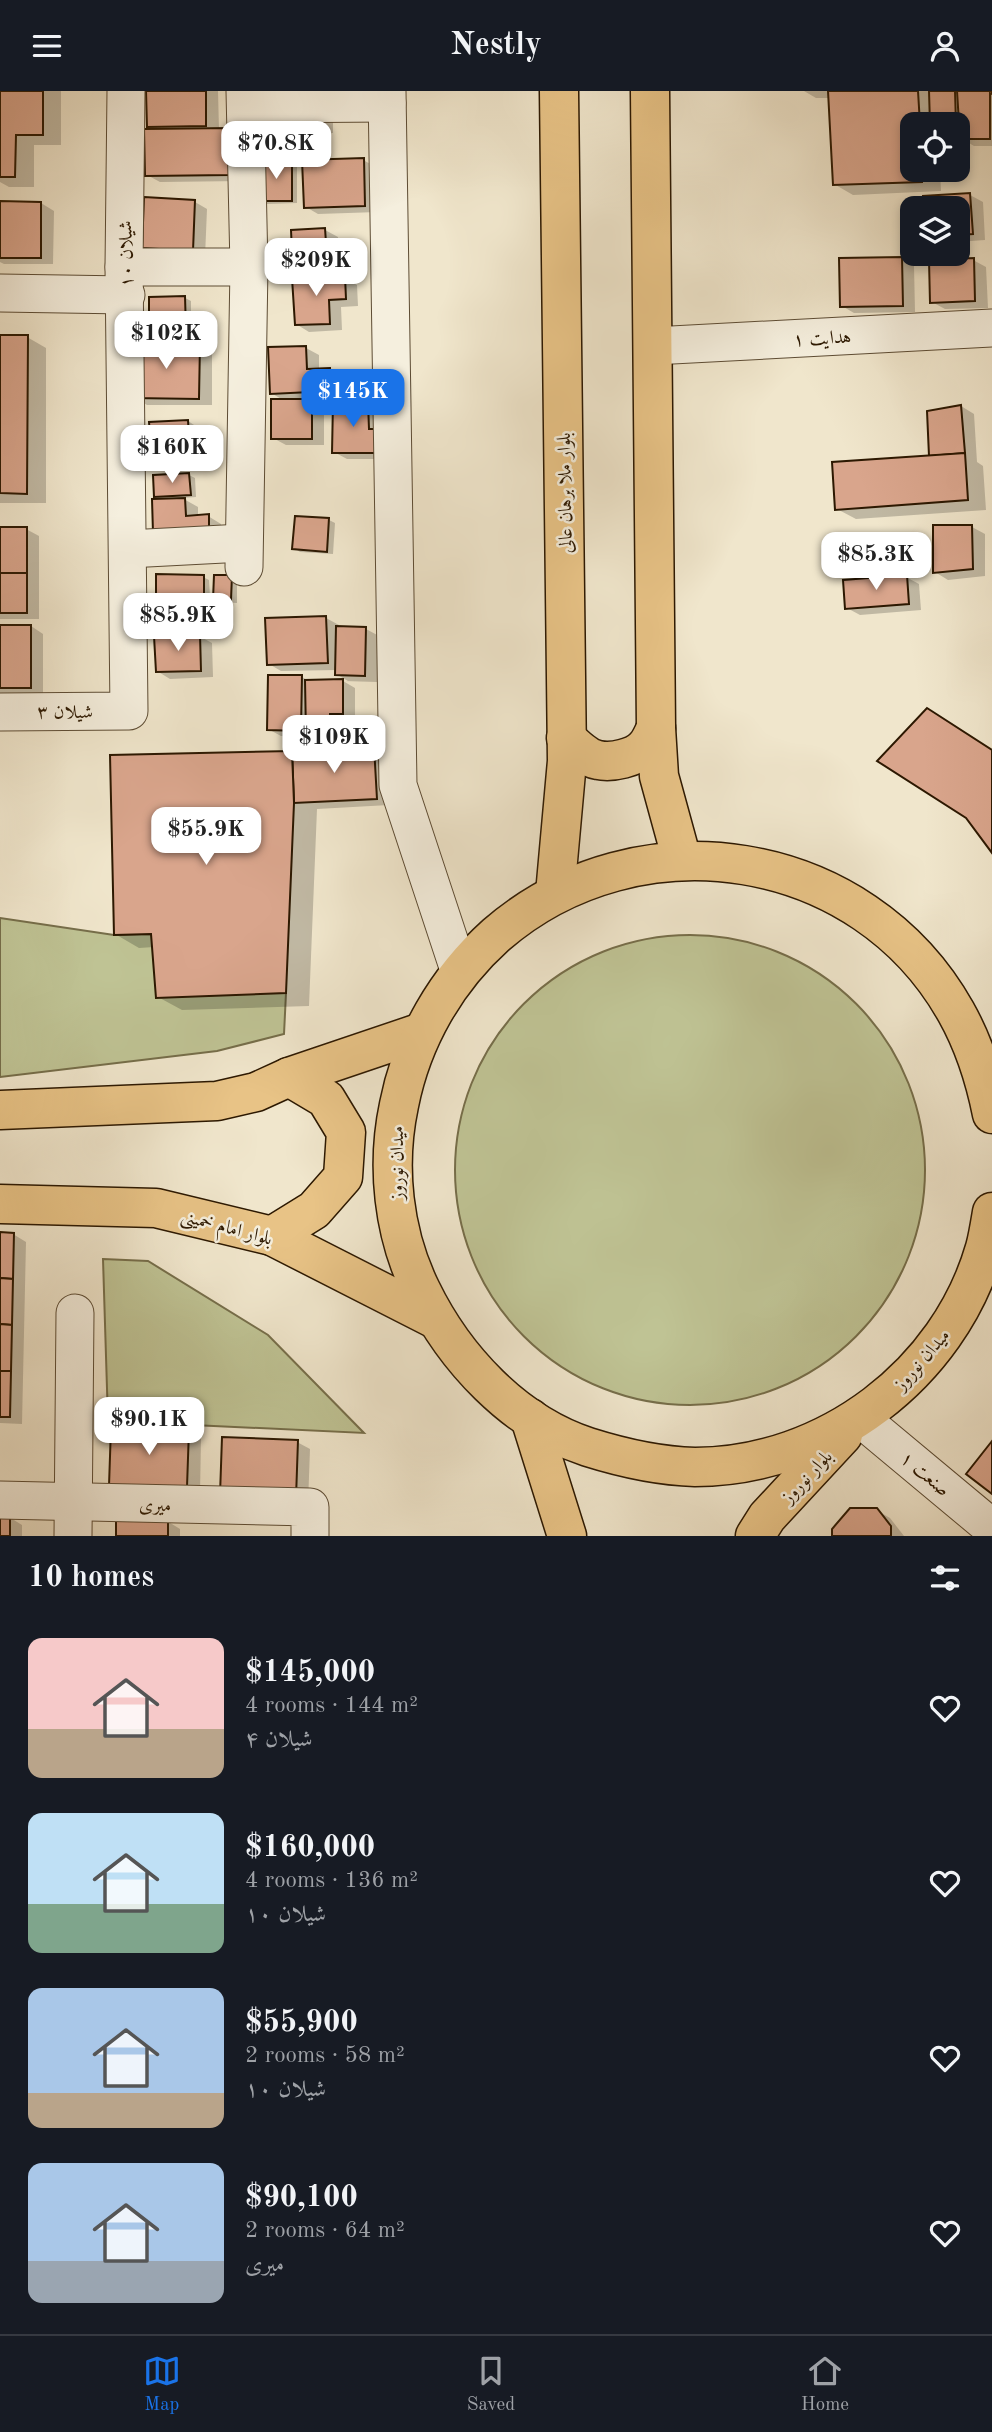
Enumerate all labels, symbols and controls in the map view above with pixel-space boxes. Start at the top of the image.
icon: menu [28,27,66,65]
icon: person [926,27,964,65]
text: Nestly [450,30,542,62]
map controls [900,112,970,266]
button: locate [900,112,970,182]
pin: $70.8K [219,122,333,181]
text: $70.8K [237,132,315,155]
button: layers [900,196,970,266]
street label: شیلان ۱۰ [117,220,138,288]
pin: $209K [267,239,365,298]
text: $209K [280,249,352,272]
pin: $102K [117,311,215,371]
text: $102K [130,322,202,345]
street label: هدایت ۱ [792,328,852,351]
pin: $145K [304,369,402,429]
text: $145K [317,380,389,403]
pin: $160K [123,425,221,485]
street label: بلوار ملا برهان عالی [556,432,577,554]
text: $160K [136,436,208,459]
pin: $85.3K [819,533,933,592]
text: $85.3K [837,543,915,566]
pin: $85.9K [121,594,235,653]
text: $85.9K [139,604,217,627]
street label: شیلان ۳ [37,704,93,723]
pin: $109K [285,715,383,775]
text: $109K [298,726,370,749]
pin: $55.9K [149,807,263,867]
text: $55.9K [167,818,245,841]
street label: میدان نوروز [389,1126,409,1202]
street label: بلوار امام خمینی [177,1207,274,1255]
street label: میدان نوروز [890,1326,955,1397]
pin: $90.1K [92,1397,206,1457]
text: $90.1K [110,1408,188,1431]
street label: بلوار نوروز [778,1448,837,1510]
street label: صنعت ۱ [896,1449,953,1501]
street label: میری [139,1497,171,1516]
icon: filters [926,1559,964,1597]
text: 10 homes [28,1563,154,1593]
text: $145,000 [245,1658,375,1688]
icon: home [84,1666,168,1750]
icon: heart [926,1689,964,1727]
text: 4 rooms · 144 m² [245,1694,418,1717]
text: شیلان ۴ [245,1728,313,1751]
text: $160,000 [245,1833,375,1863]
icon: home [84,1841,168,1925]
icon: heart [926,1864,964,1902]
text: 4 rooms · 136 m² [245,1869,418,1892]
text: شیلان ۱۰ [245,1903,326,1926]
text: $55,900 [245,2008,358,2038]
icon: home [84,2016,168,2100]
icon: heart [926,2039,964,2077]
text: 2 rooms · 58 m² [245,2044,405,2067]
text: شیلان ۱۰ [245,2078,326,2101]
text: $90,100 [245,2183,358,2213]
icon: home [84,2191,168,2275]
icon: heart [926,2214,964,2252]
text: 2 rooms · 64 m² [245,2219,405,2242]
text: میری [245,2253,284,2276]
tab: Map [143,2352,181,2417]
tab: Saved [467,2352,515,2417]
tab: Home [801,2352,849,2417]

